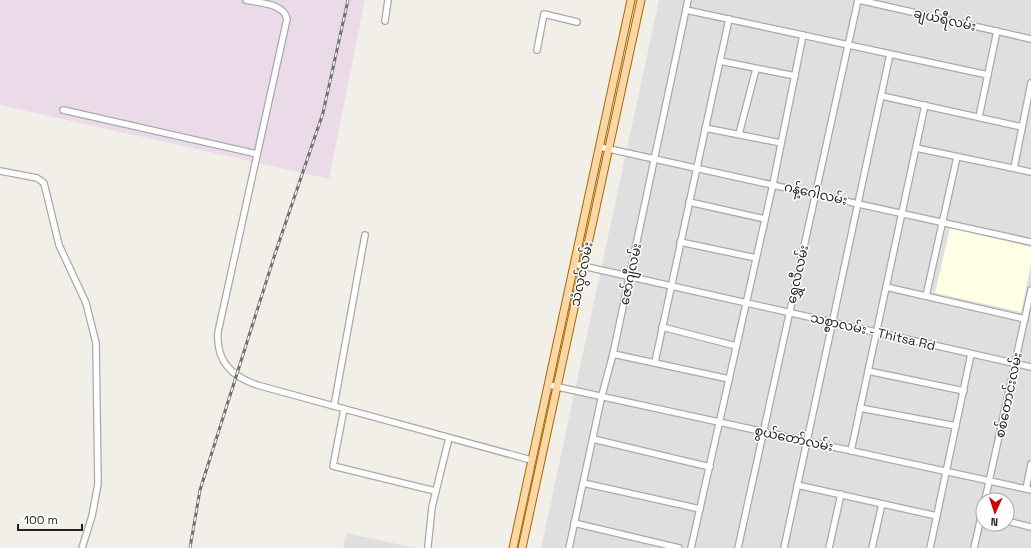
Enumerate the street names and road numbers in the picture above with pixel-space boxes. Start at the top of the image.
street label: ချယ်ရီလမ်း [912,4,978,37]
street label: ဂန့်ဂေါလမ်း [782,178,849,211]
street label: သံလွင်လမ်း [566,240,599,308]
street label: ဇော်ဂျီလမ်း [616,242,647,307]
street label: ရွှေလီလမ်း [783,243,814,305]
street label: သစ္စာလမ်း - Thitsa Rd [808,309,937,356]
street label: စစ်တောင်းလမ်း [991,351,1026,439]
street label: စွယ်တော်လမ်း [753,422,835,457]

